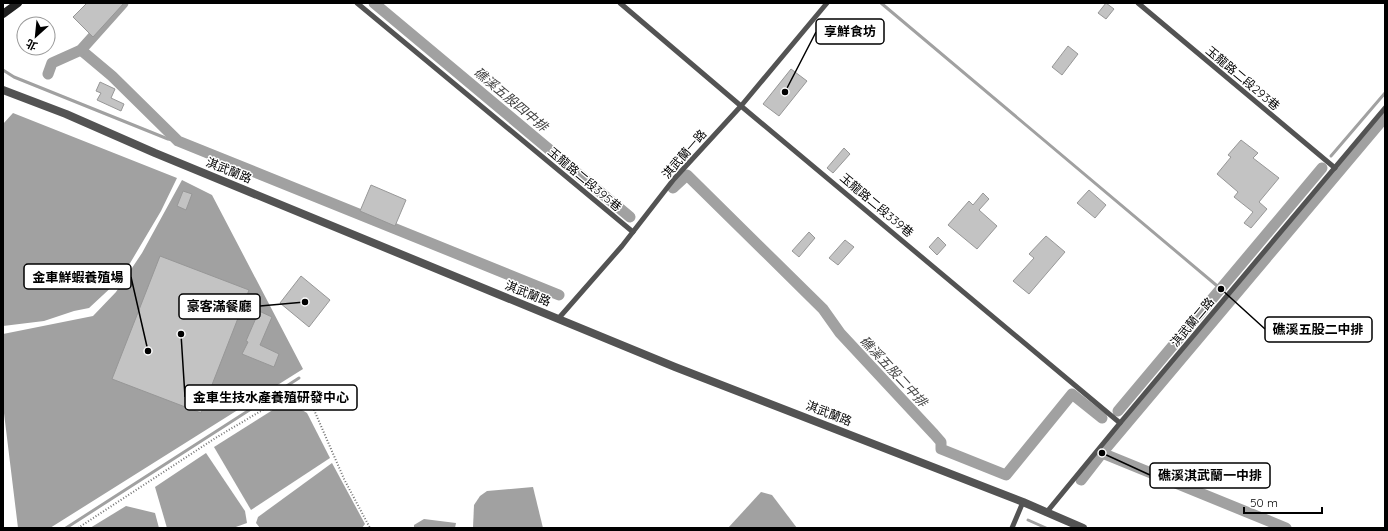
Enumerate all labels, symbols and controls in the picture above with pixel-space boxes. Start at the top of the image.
north arrow [16,16,56,56]
callout: 享鮮食坊 [816,19,884,44]
text: 享鮮食坊 [824,23,876,39]
text: 北 [23,36,40,54]
street label: 玉龍路二段293巷 [1203,43,1283,113]
water label: 礁溪五股四中排 [471,64,553,136]
street label: 淇武蘭一路 [659,126,709,182]
street label: 玉龍路二段395巷 [545,144,625,214]
street label: 淇武蘭路 [204,154,254,186]
street label: 玉龍路二段339巷 [837,170,917,240]
callout: 金車鮮蝦養殖場 [24,264,131,289]
text: 金車鮮蝦養殖場 [32,269,124,285]
street label: 淇武蘭路 [503,277,553,309]
callout: 豪客滿餐廳 [179,294,260,319]
street label: 淇武蘭二路 [1167,294,1217,350]
text: 豪客滿餐廳 [186,298,252,314]
callout: 礁溪五股二中排 [1265,317,1372,342]
text: 礁溪五股二中排 [1272,321,1364,337]
water label: 礁溪五股二中排 [857,332,932,411]
callout: 金車生技水產養殖研發中心 [185,385,357,410]
text: 金車生技水產養殖研發中心 [193,389,349,405]
street label: 淇武蘭路 [804,397,854,429]
callout: 礁溪淇武蘭一中排 [1150,463,1270,488]
text: 礁溪淇武蘭一中排 [1158,467,1262,483]
scale bar [1244,489,1322,515]
text: 50 m [1250,495,1278,510]

